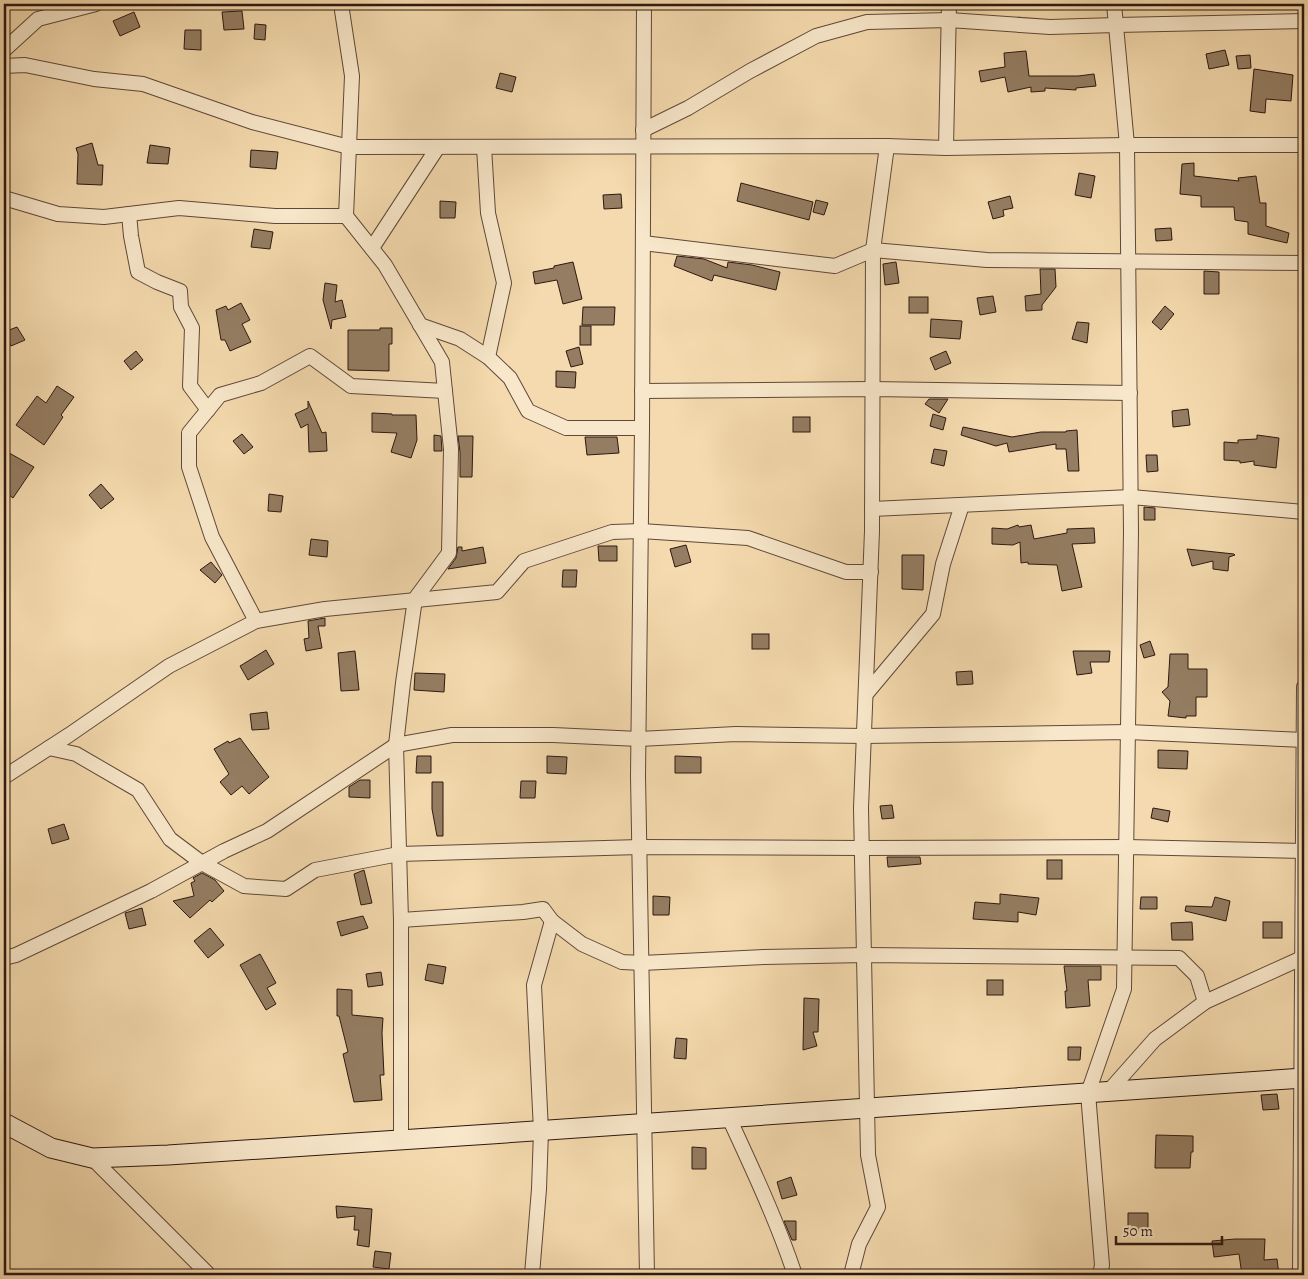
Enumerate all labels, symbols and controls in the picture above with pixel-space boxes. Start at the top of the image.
scale bar [1116,1214,1222,1246]
text: 50 m [1123,1221,1153,1241]

